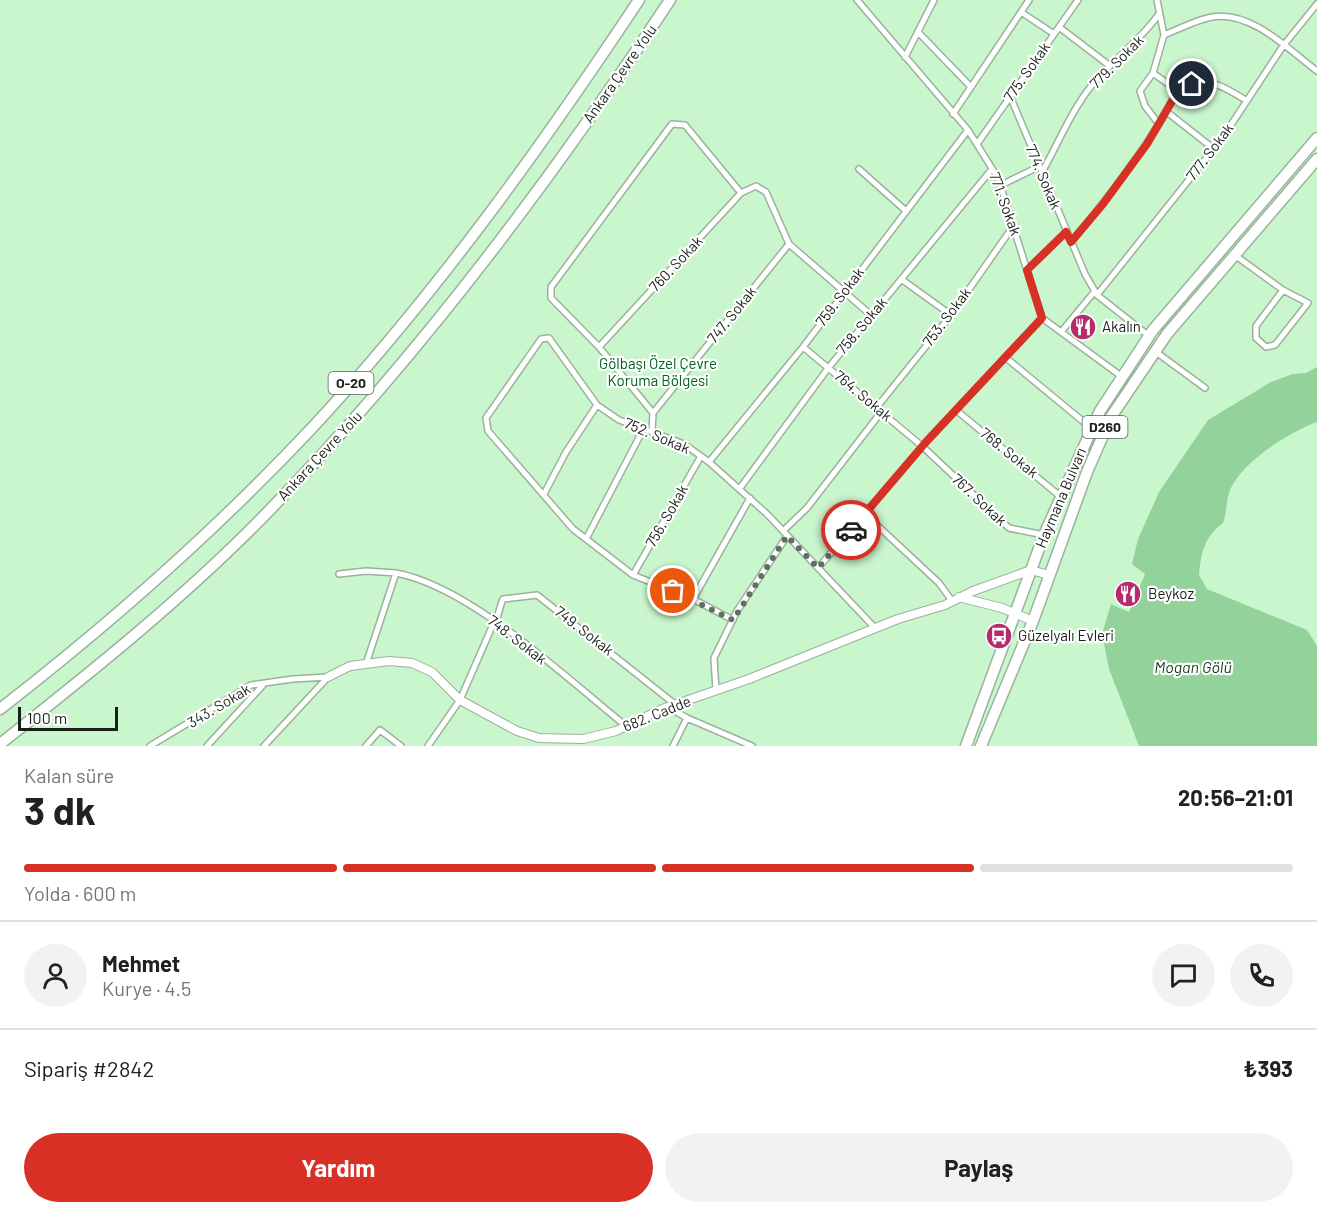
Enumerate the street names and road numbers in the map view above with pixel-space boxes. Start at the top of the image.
street label: Ankara Çevre Yolu [579,21,660,126]
street label: 779. Sokak [1086,30,1147,92]
street label: 775. Sokak [999,38,1053,105]
street label: 777. Sokak [1182,119,1237,184]
street label: 774. Sokak [1022,141,1066,212]
street label: 771. Sokak [986,169,1026,238]
street label: 760. Sokak [645,231,706,295]
street label: 759. Sokak [811,263,868,329]
street label: 747. Sokak [703,282,760,346]
street label: 753. Sokak [918,283,975,349]
street label: 758. Sokak [832,293,891,358]
street label: 764. Sokak [831,366,897,425]
road number: O-20 [328,372,374,394]
street label: Ankara Çevre Yolu [273,407,365,504]
street label: 752. Sokak [622,413,693,457]
road number: D260 [1082,416,1128,438]
street label: 768. Sokak [977,423,1043,481]
street label: Haymana Bulvarı [1031,445,1089,550]
street label: 767. Sokak [949,470,1011,529]
street label: 756. Sokak [641,481,691,550]
street label: 749. Sokak [552,602,618,659]
street label: 748. Sokak [485,611,551,668]
street label: 343. Sokak [184,679,254,731]
street label: 682. Cadde [620,691,693,735]

